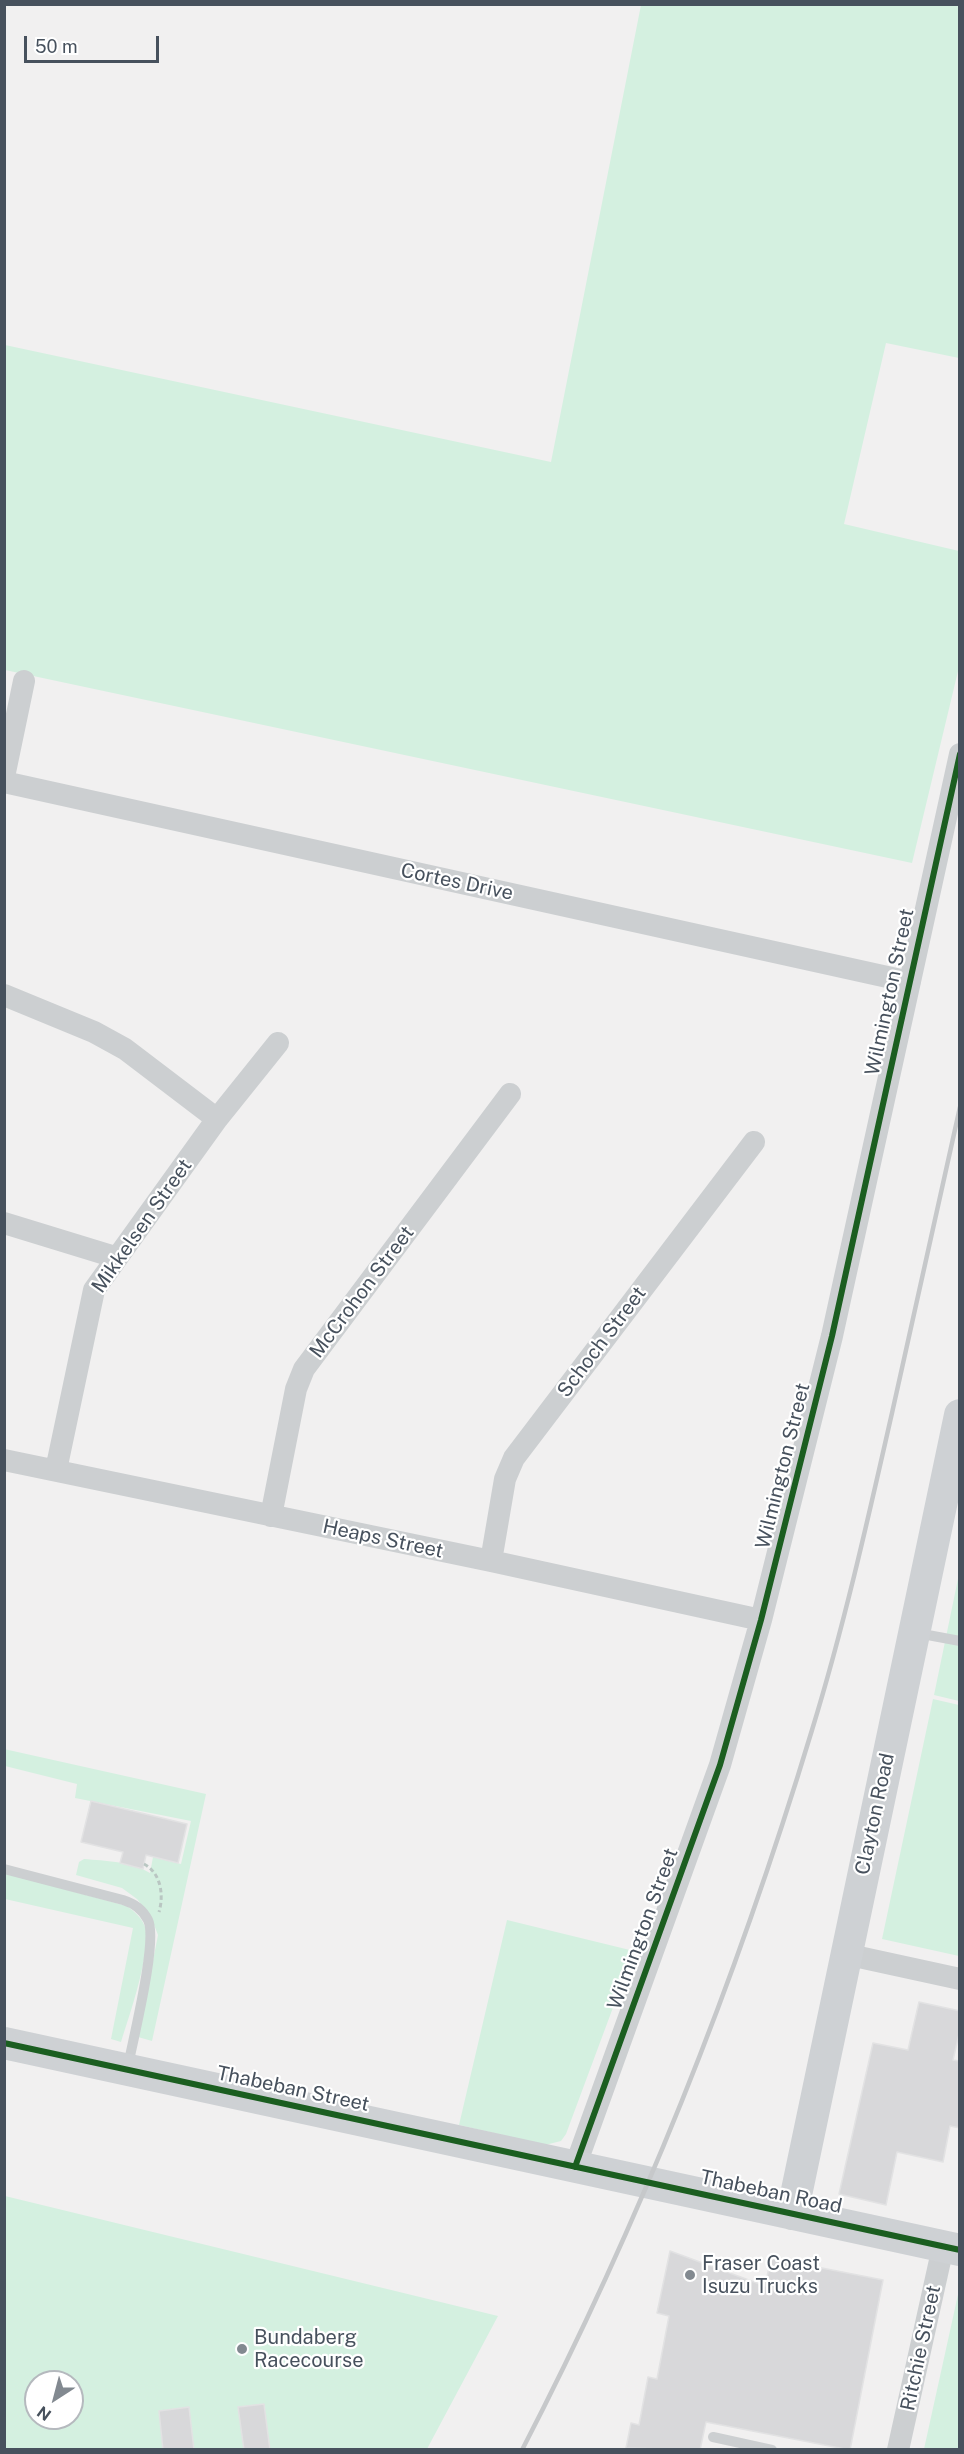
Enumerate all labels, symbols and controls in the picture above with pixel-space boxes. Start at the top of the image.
scale bar [27,24,162,62]
text: 50 m [35,36,78,57]
street label: Cortes Drive [399,858,515,906]
street label: Wilmington Street [861,906,919,1078]
street label: Mikkelsen Street [87,1154,197,1298]
street label: McCrohon Street [305,1221,419,1363]
street label: Schoch Street [553,1282,651,1402]
street label: Wilmington Street [751,1381,815,1551]
street label: Heaps Street [321,1515,445,1563]
street label: Clayton Road [850,1751,900,1877]
street label: Wilmington Street [603,1845,683,2013]
street label: Thabeban Street [215,2061,371,2117]
street label: Thabeban Road [698,2165,844,2219]
place label: Fraser Coast Isuzu Trucks [702,2252,820,2299]
marker: Fraser Coast Isuzu Trucks [683,2268,697,2282]
street label: Ritchie Street [896,2283,946,2413]
place label: Bundaberg Racecourse [254,2326,364,2373]
marker: Bundaberg Racecourse [235,2342,249,2356]
north arrow [24,2370,84,2430]
text: N [34,2402,55,2425]

